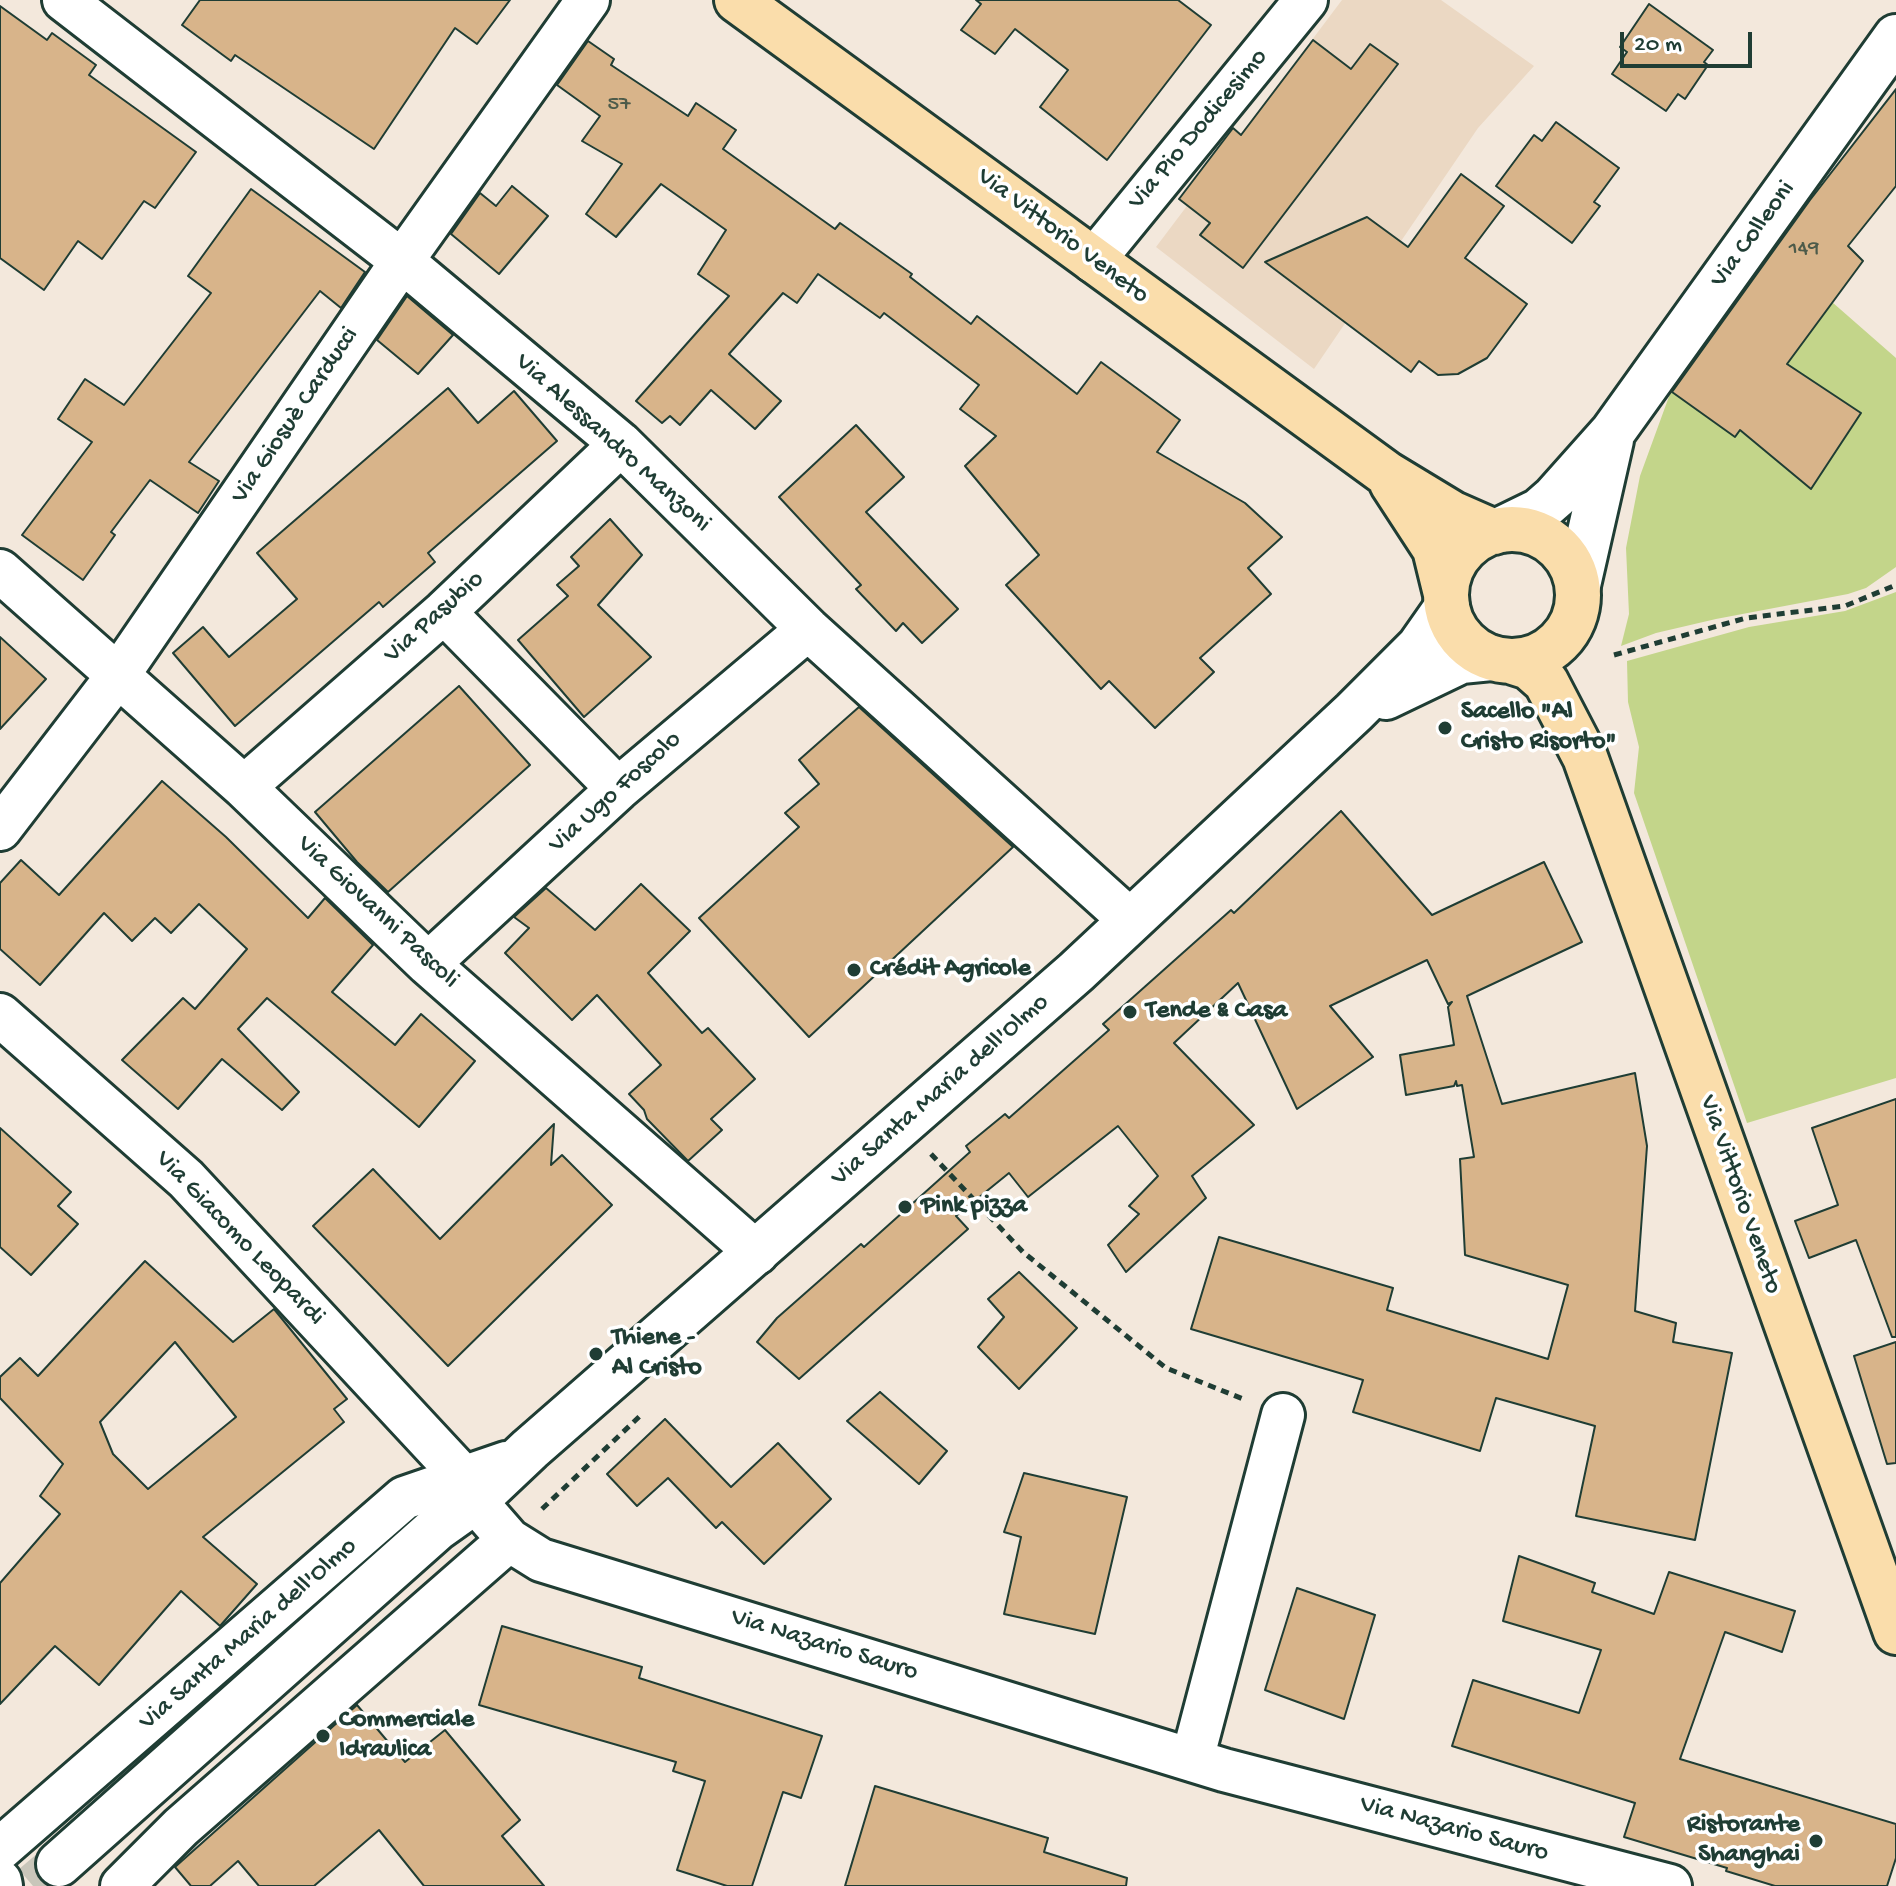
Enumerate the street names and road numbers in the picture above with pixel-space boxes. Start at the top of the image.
street label: Via Pio Dodicesimo [1122,43,1276,217]
street label: Via Vittorio Veneto [970,162,1154,312]
street label: Via Colleoni [1705,175,1803,295]
street label: Via Giosuè Carducci [225,322,367,510]
street label: Via Alessandro Manzoni [508,348,716,540]
street label: Via Pasubio [378,565,492,671]
street label: Via Ugo Foscolo [543,725,689,861]
street label: Via Giovanni Pascoli [289,830,465,996]
street label: Via Santa Maria dell'Olmo [826,988,1056,1194]
street label: Via Vittorio Veneto [1690,1092,1788,1298]
street label: Via Giacomo Leopardi [147,1145,331,1333]
street label: Via Santa Maria dell'Olmo [134,1532,364,1738]
street label: Via Nazario Sauro [727,1603,921,1689]
street label: Via Nazario Sauro [1356,1790,1552,1870]

